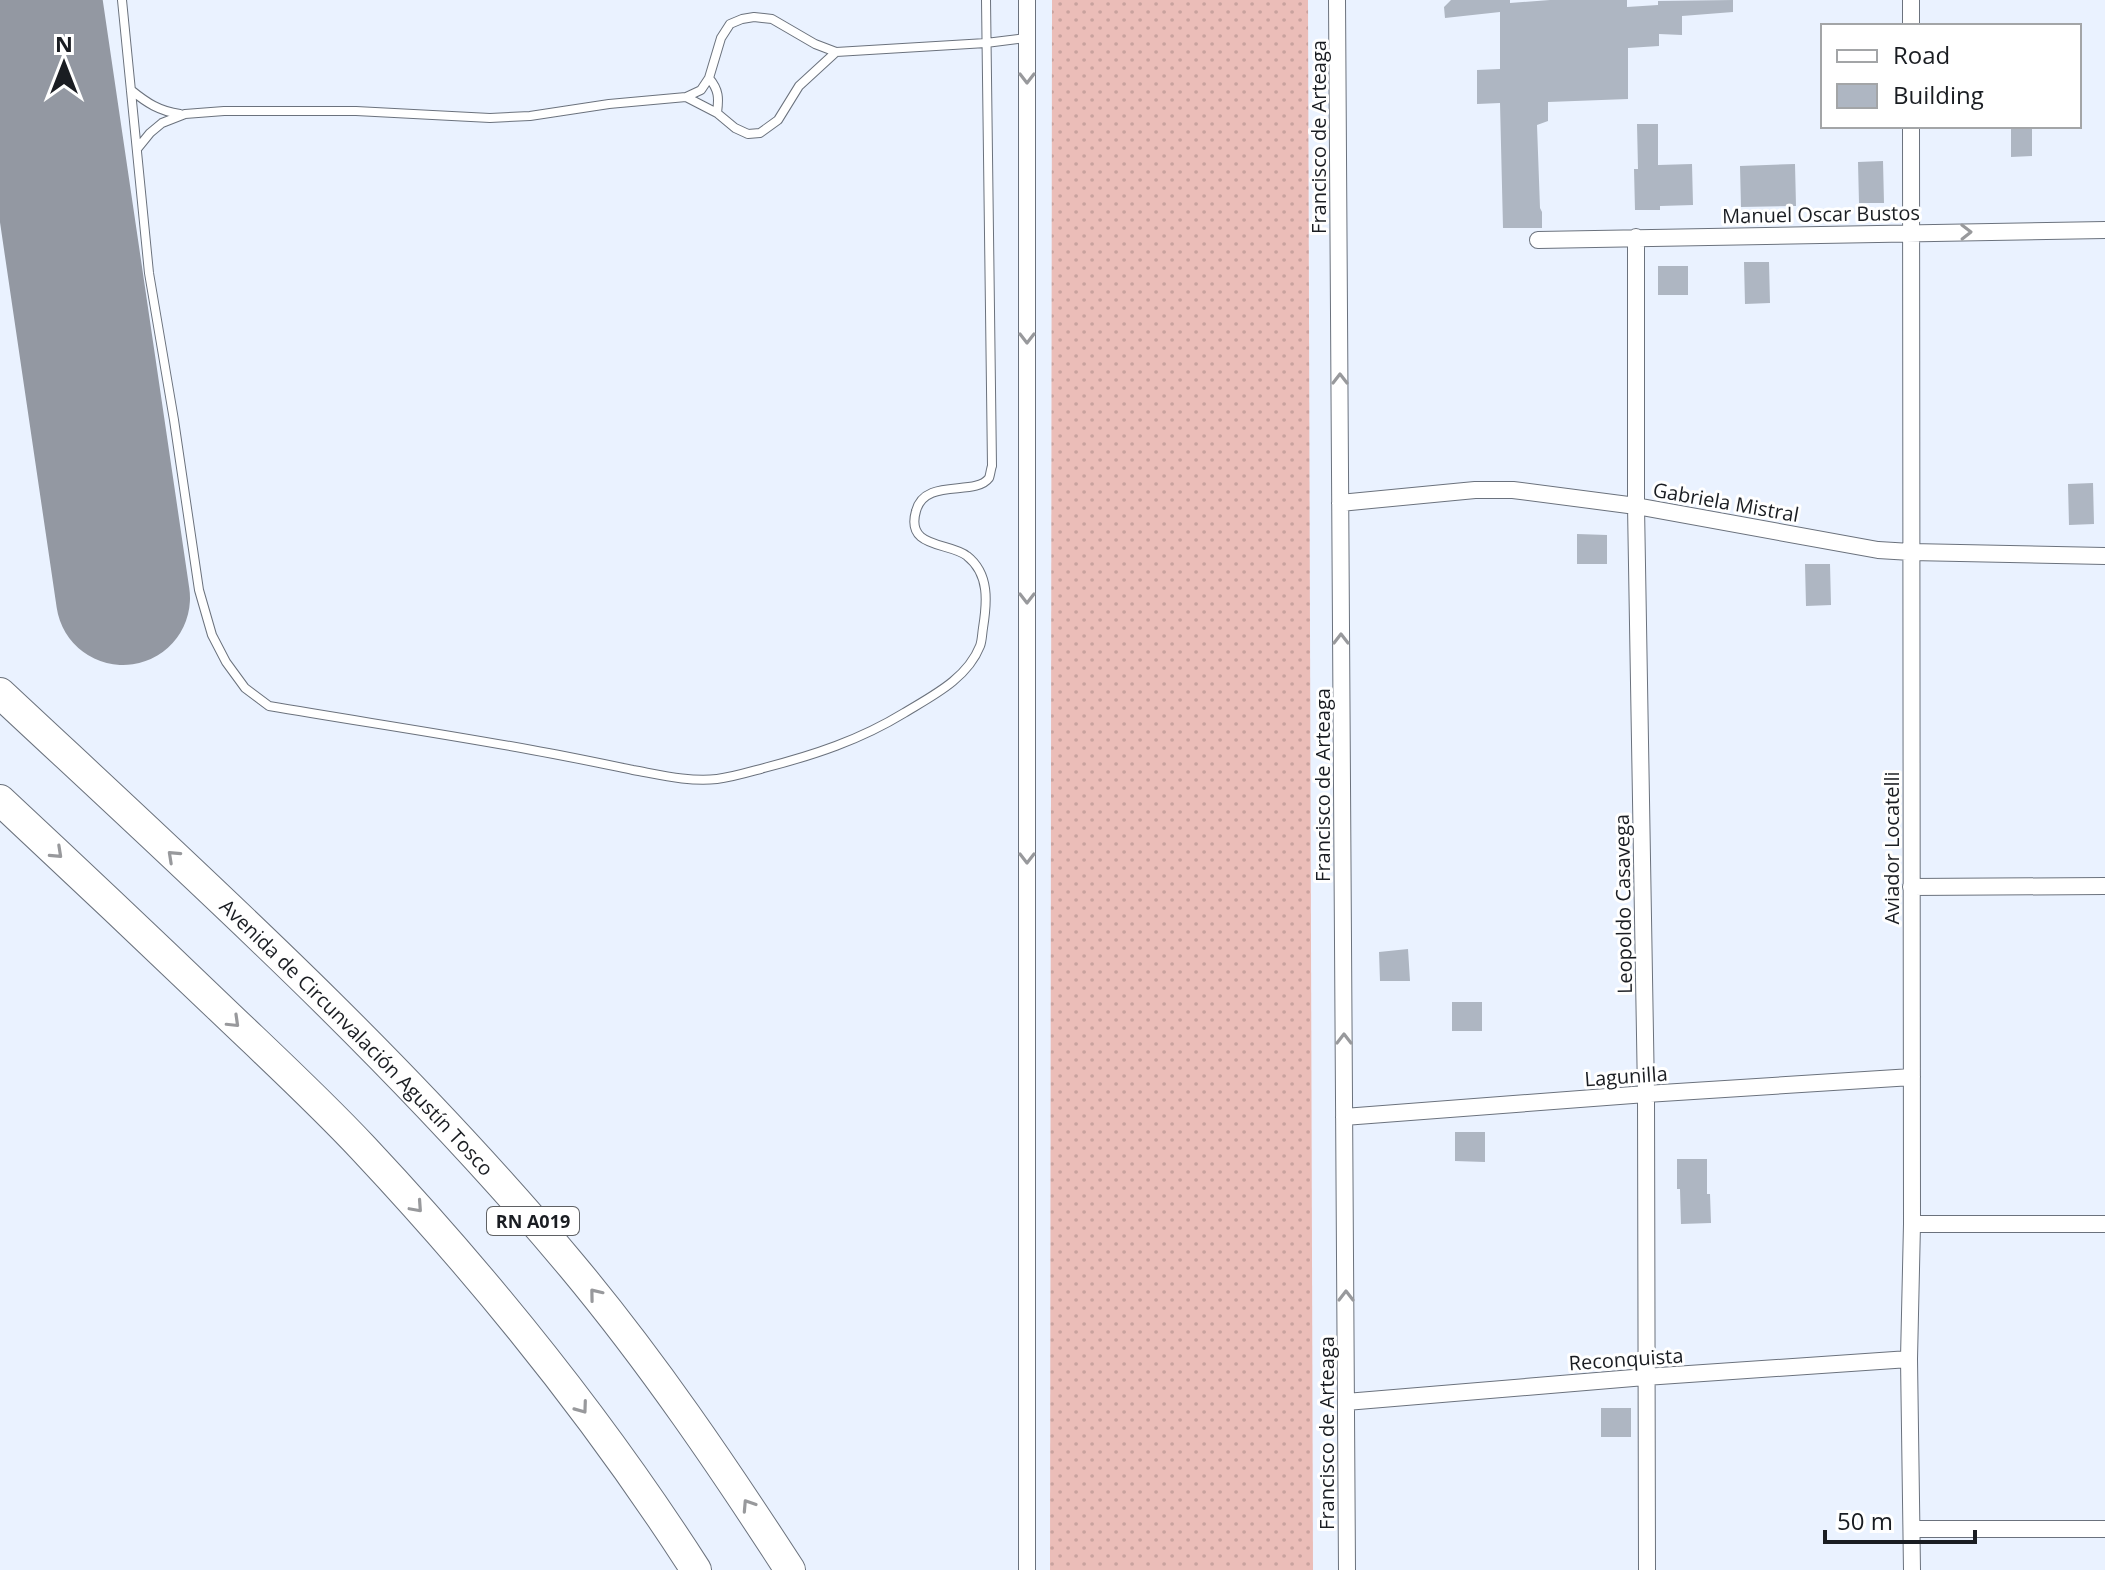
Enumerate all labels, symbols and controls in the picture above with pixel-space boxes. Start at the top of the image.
north arrow [24,24,104,104]
legend [1821,24,2081,128]
text: N [55,28,73,58]
text: Road [1893,38,1950,71]
street label: Francisco de Arteaga [1305,40,1332,234]
one-way arrow [1018,72,1036,85]
text: Building [1893,78,1984,111]
street label: Manuel Oscar Bustos [1722,199,1920,229]
one-way arrow [1960,223,1973,241]
one-way arrow [1018,332,1036,345]
one-way arrow [1331,372,1348,385]
street label: Gabriela Mistral [1651,476,1801,528]
one-way arrow [1018,592,1036,605]
one-way arrow [1332,632,1350,645]
street label: Francisco de Arteaga [1309,688,1336,882]
street label: Aviador Locatelli [1878,771,1905,925]
street label: Leopoldo Casavega [1608,814,1638,994]
one-way arrow [48,844,62,859]
one-way arrow [168,852,183,866]
one-way arrow [1018,852,1036,865]
street label: Avenida de Circunvalación Agustín Tosco [214,893,500,1181]
one-way arrow [225,1012,239,1027]
one-way arrow [1335,1032,1353,1045]
street label: Lagunilla [1584,1060,1668,1092]
one-way arrow [407,1198,422,1212]
road number: RN A019 [487,1207,579,1235]
one-way arrow [590,1289,605,1303]
one-way arrow [1337,1289,1354,1302]
street label: Francisco de Arteaga [1313,1336,1340,1530]
street label: Reconquista [1568,1342,1684,1376]
one-way arrow [572,1399,586,1413]
scale bar [1825,1494,1975,1544]
one-way arrow [742,1499,757,1513]
text: 50 m [1837,1504,1893,1537]

